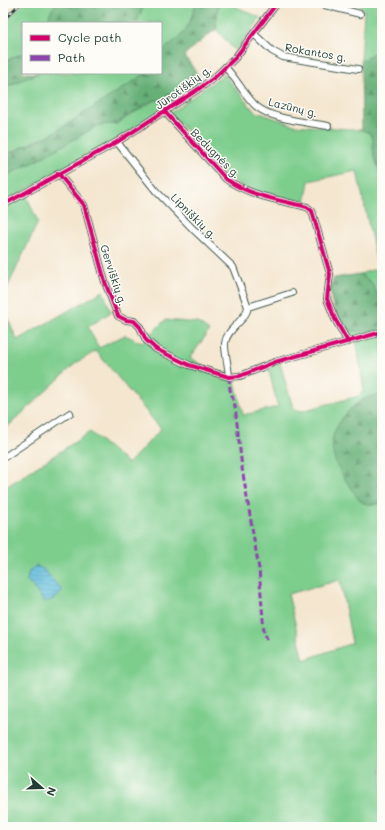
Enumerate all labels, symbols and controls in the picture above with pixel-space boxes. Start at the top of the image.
legend [22,22,162,74]
text: Cycle path [58,29,121,45]
street label: Rokantos g. [284,39,348,65]
text: Path [58,49,85,65]
street label: Jūrotiškių g. [152,62,214,112]
street label: Lazūnų g. [267,94,319,120]
street label: Bedugnės g. [188,125,244,181]
street label: Lipniškių g. [168,190,220,242]
street label: Gerviškių g. [97,243,131,307]
north arrow [22,768,62,808]
text: N [43,785,60,798]

